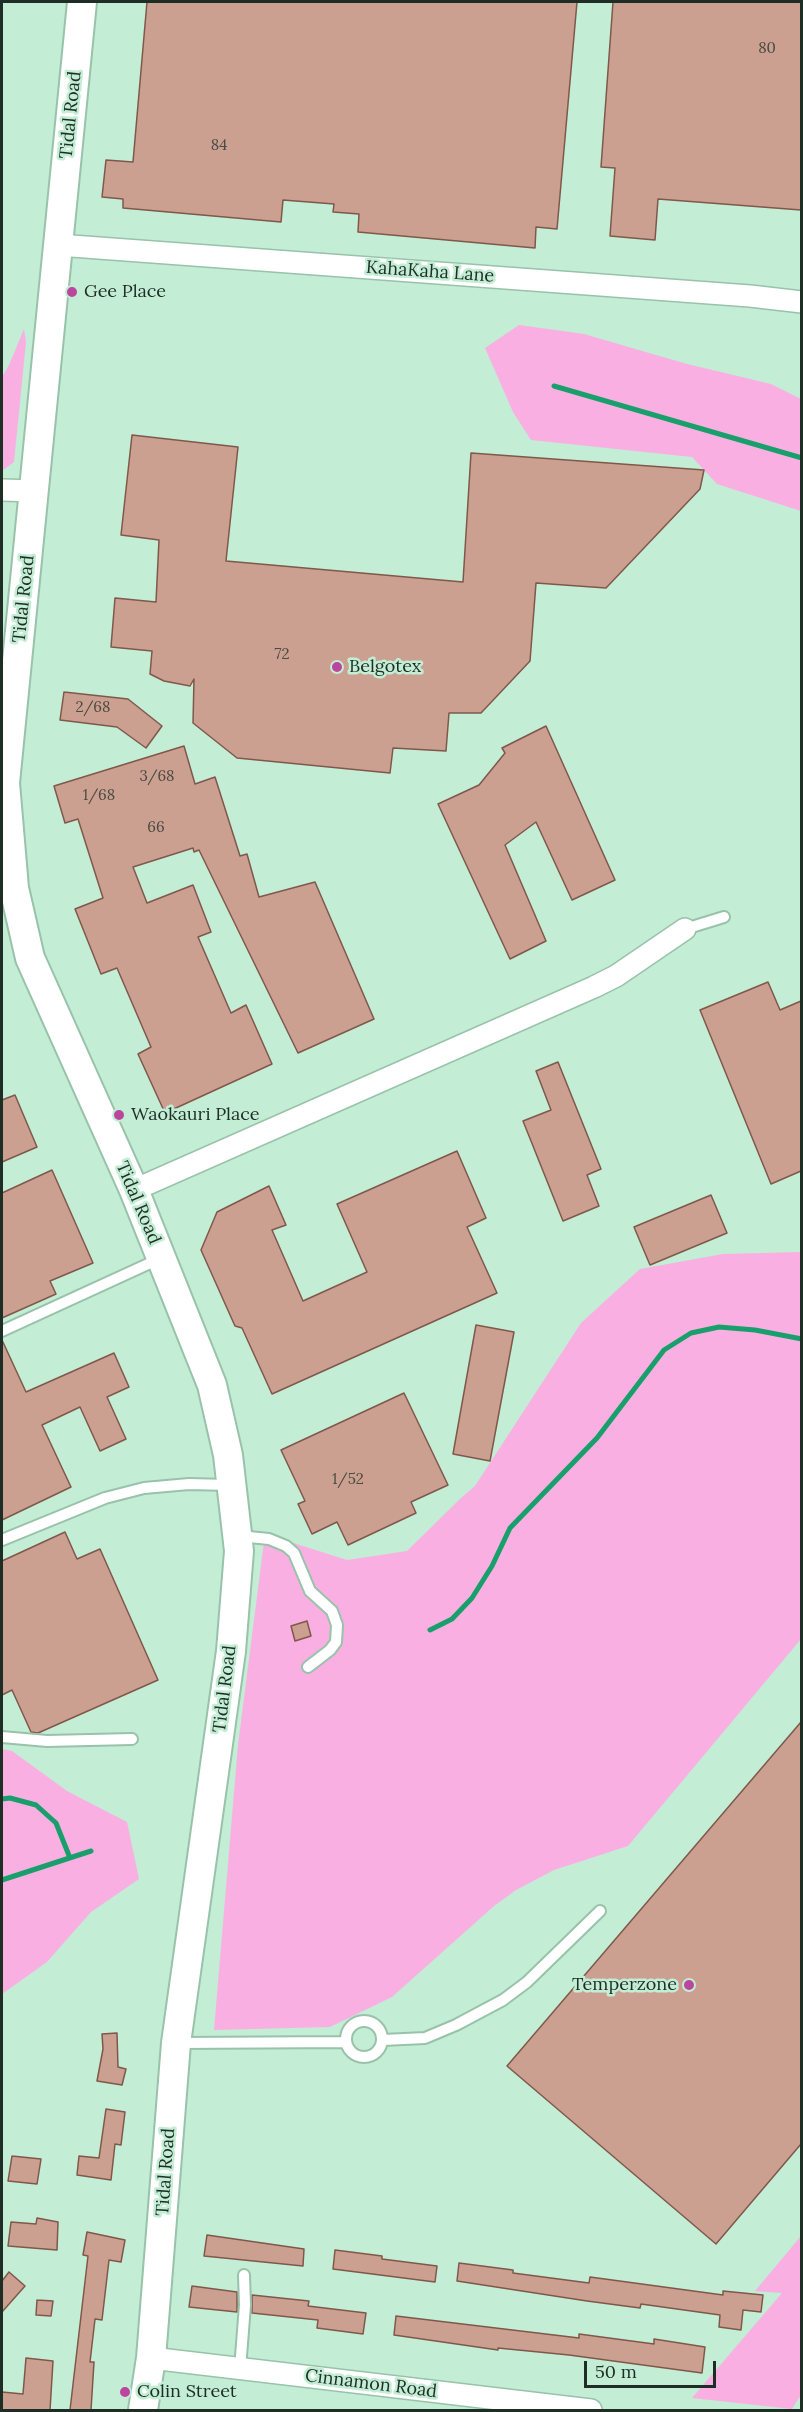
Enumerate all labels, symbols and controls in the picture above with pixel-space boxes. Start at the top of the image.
house number: 80 [758,40,776,58]
street label: Tidal Road [56,70,86,160]
house number: 84 [211,137,227,155]
street label: KahaKaha Lane [365,257,495,287]
place label: Gee Place [84,281,166,303]
marker: Gee Place [65,285,79,299]
street label: Tidal Road [9,554,39,644]
house number: 72 [275,646,289,664]
place label: Belgotex [349,656,421,678]
marker: Belgotex [330,660,344,674]
house number: 2/68 [76,699,110,717]
house number: 3/68 [140,768,174,786]
house number: 1/68 [83,787,115,805]
house number: 66 [147,819,165,837]
place label: Waokauri Place [131,1104,259,1126]
marker: Waokauri Place [112,1108,126,1122]
street label: Tidal Road [111,1158,165,1248]
house number: 1/52 [332,1471,364,1489]
street label: Tidal Road [209,1644,241,1734]
place label: Temperzone [572,1974,677,1996]
marker: Temperzone [682,1978,696,1992]
street label: Tidal Road [152,2127,180,2217]
scale bar [587,2349,719,2387]
text: 50 m [595,2360,637,2383]
street label: Cinnamon Road [304,2365,438,2403]
place label: Colin Street [137,2381,237,2403]
marker: Colin Street [118,2385,132,2399]

